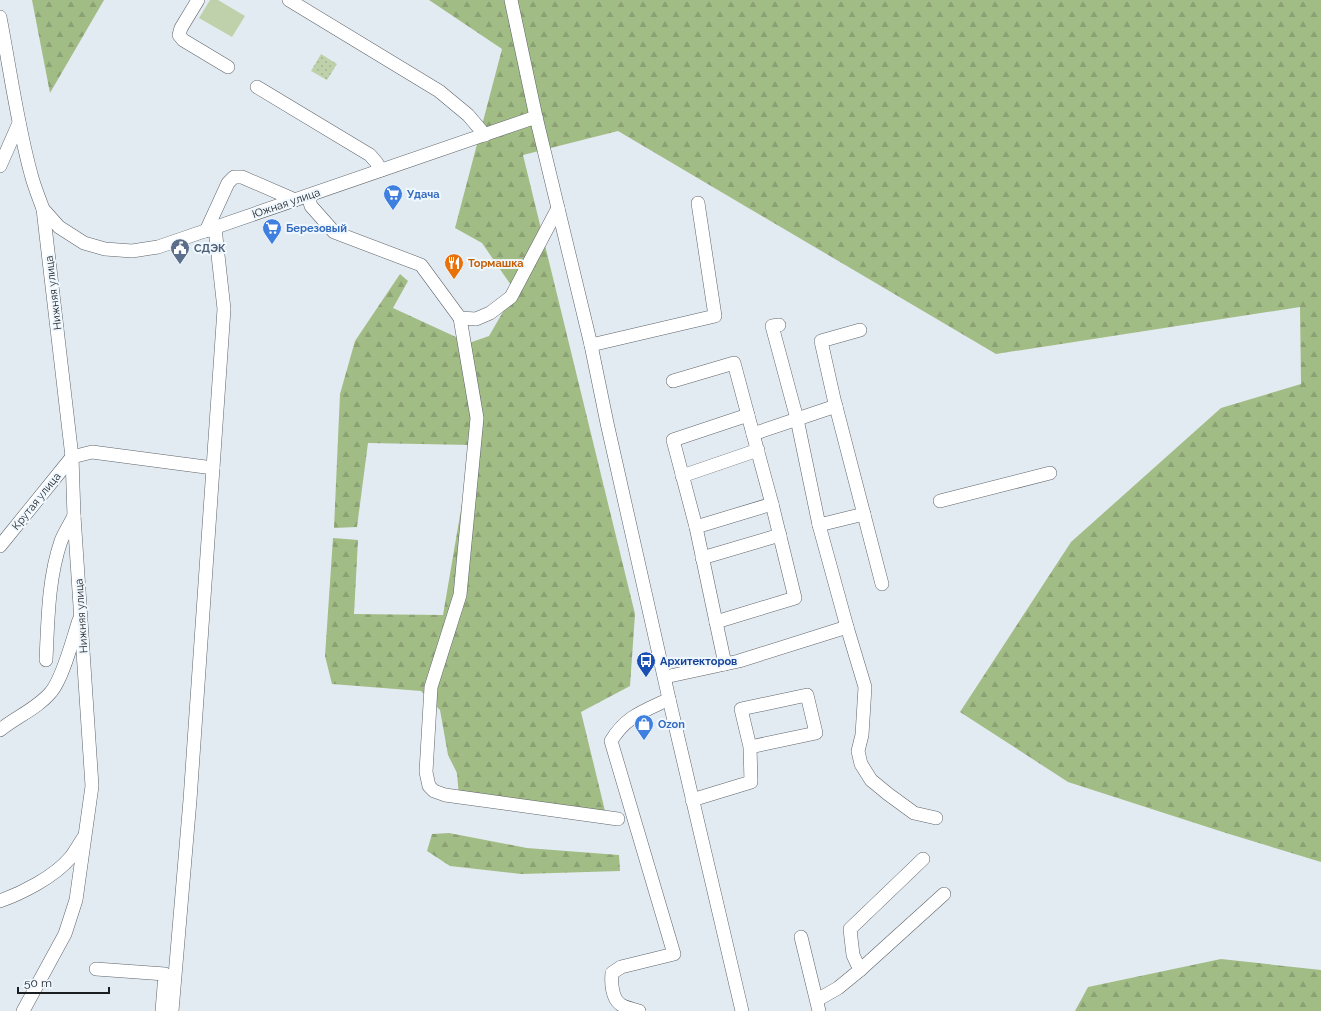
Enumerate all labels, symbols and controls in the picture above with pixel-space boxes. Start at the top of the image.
supermarket icon: Удача [382,183,404,211]
street label: Южная улица [250,186,322,221]
place label: Удача [406,188,440,201]
supermarket icon: Березовый [261,217,283,245]
place label: Березовый [286,222,347,235]
public building icon: СДЭК [169,237,191,265]
place label: СДЭК [194,242,226,255]
restaurant icon: Тормашка [443,252,465,280]
street label: Нижняя улица [42,255,65,331]
place label: Тормашка [468,257,524,270]
street label: Крутая улица [9,470,63,533]
street label: Нижняя улица [72,578,91,654]
bus stop icon: Архитекторов [635,650,657,678]
place label: Архитекторов [660,655,737,668]
shop icon: Ozon [633,713,655,741]
place label: Ozon [658,718,685,731]
scale bar [18,969,109,995]
text: 50 m [24,976,52,990]

